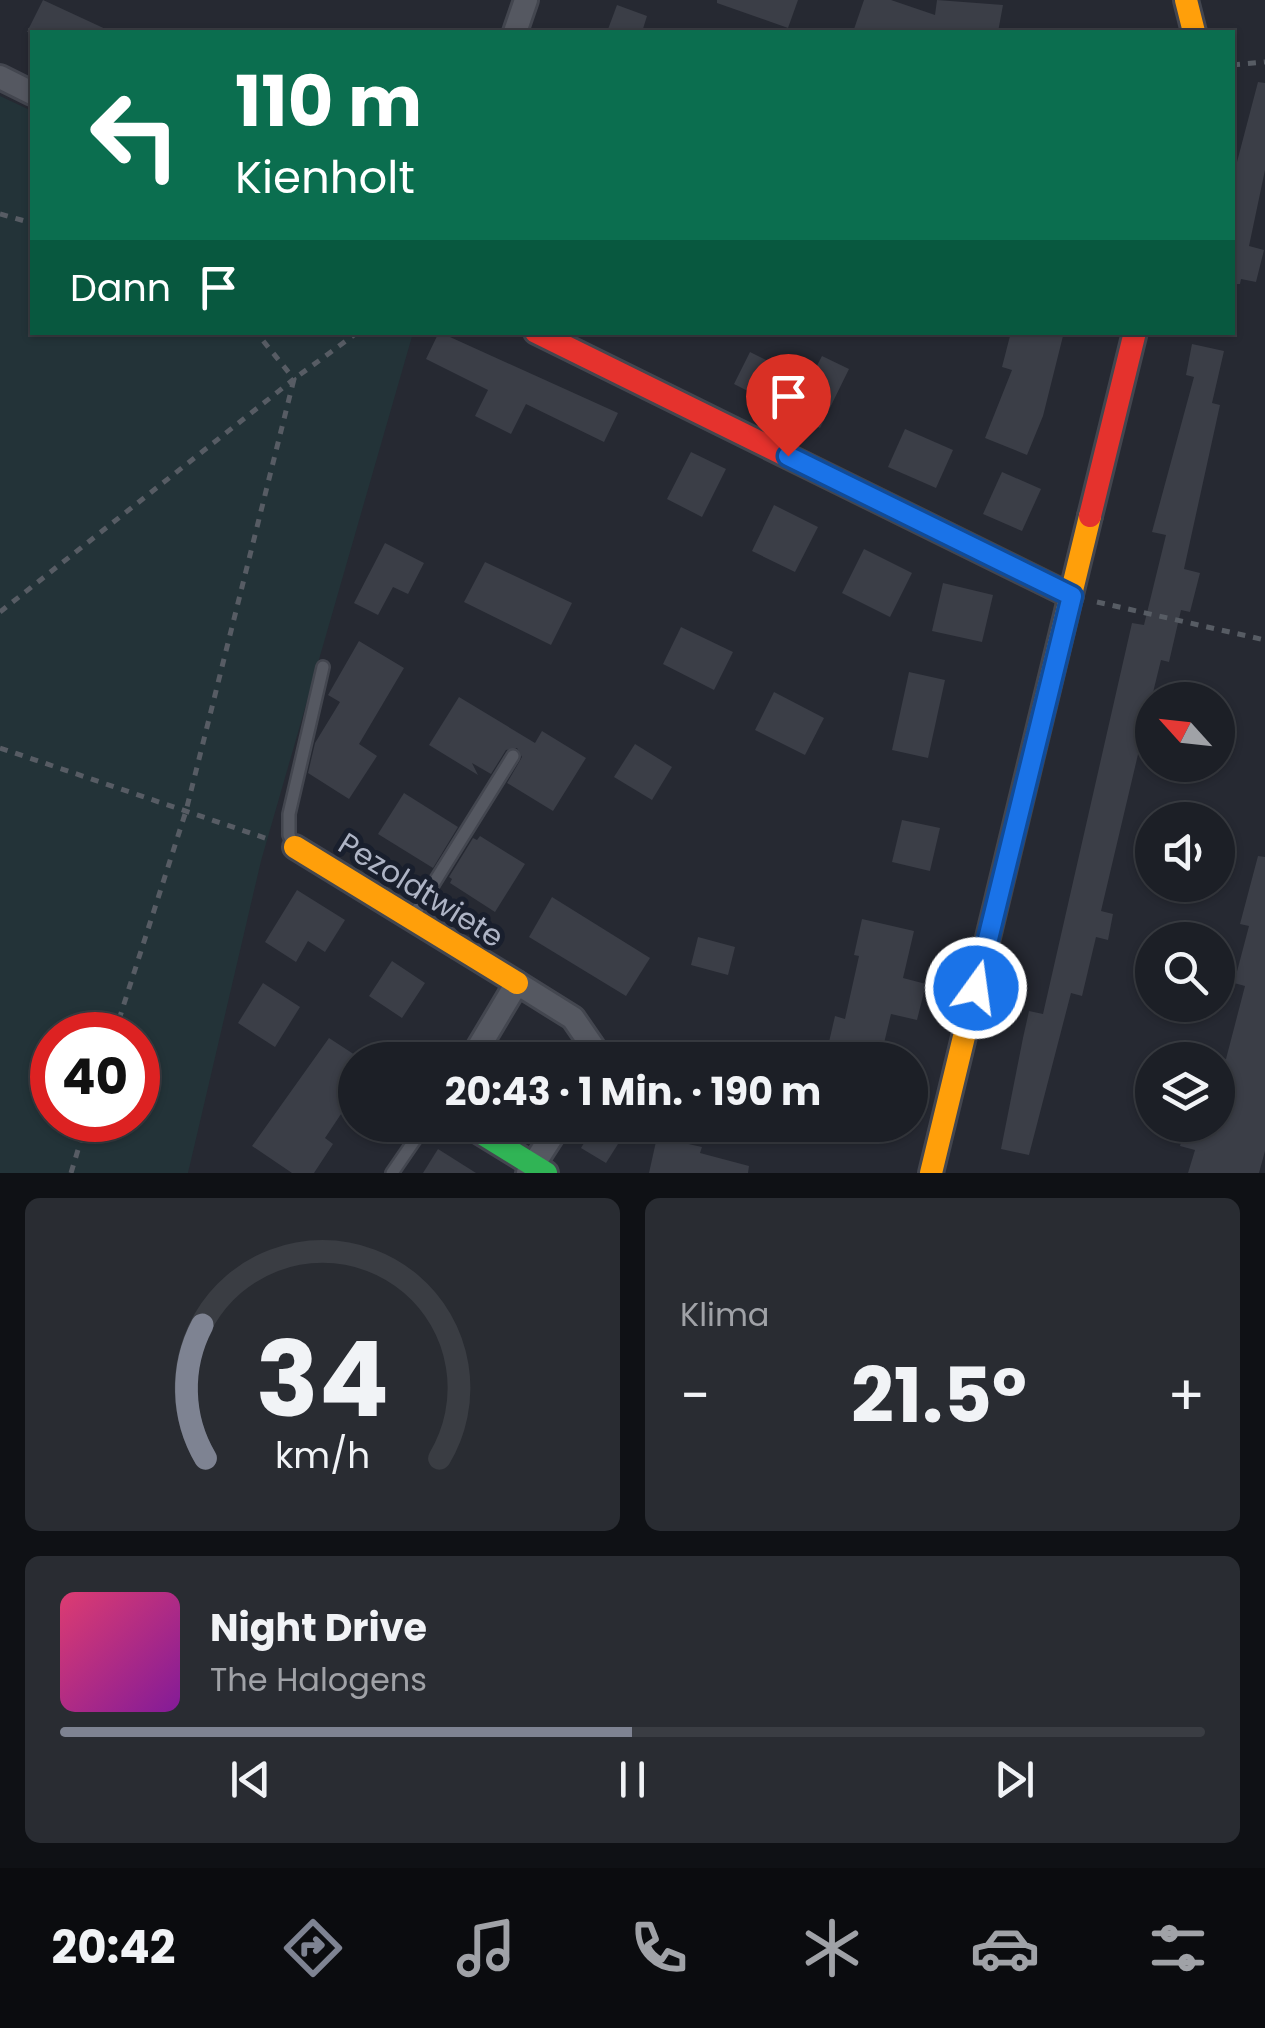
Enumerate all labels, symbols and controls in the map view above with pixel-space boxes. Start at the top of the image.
text: 110 m [235,52,422,151]
icon: left [70,70,200,200]
text: Kienholt [235,146,415,209]
icon: arrive [191,260,246,315]
text: Dann [70,261,171,314]
pin [746,354,831,457]
icon: arrive [761,369,816,424]
north arrow [1135,682,1235,782]
map controls [1135,682,1235,1142]
button: sound [1135,802,1235,902]
street label: Pezoldtwiete [330,822,512,958]
button: search [1135,922,1235,1022]
position arrow [924,936,1028,1040]
speed limit sign: 40 [30,1012,160,1142]
button: layers [1135,1042,1235,1142]
text: 20:43 · 1 Min. · 190 m [445,1065,821,1118]
text: Klima [680,1292,770,1337]
text: 34 [256,1307,389,1452]
text: 21.5° [851,1343,1027,1448]
text: − [680,1357,710,1434]
text: + [1167,1357,1205,1434]
text: km/h [275,1430,370,1481]
text: Night Drive [210,1601,427,1654]
text: The Halogens [210,1657,427,1702]
icon: previous [223,1752,278,1807]
icon: pause [605,1752,660,1807]
icon: next [987,1752,1042,1807]
icon: directions [278,1913,348,1983]
icon: music [451,1913,521,1983]
icon: phone [624,1913,694,1983]
icon: climate [797,1913,867,1983]
icon: car [970,1913,1040,1983]
icon: filters [1143,1913,1213,1983]
text: 20:42 [52,1916,175,1979]

